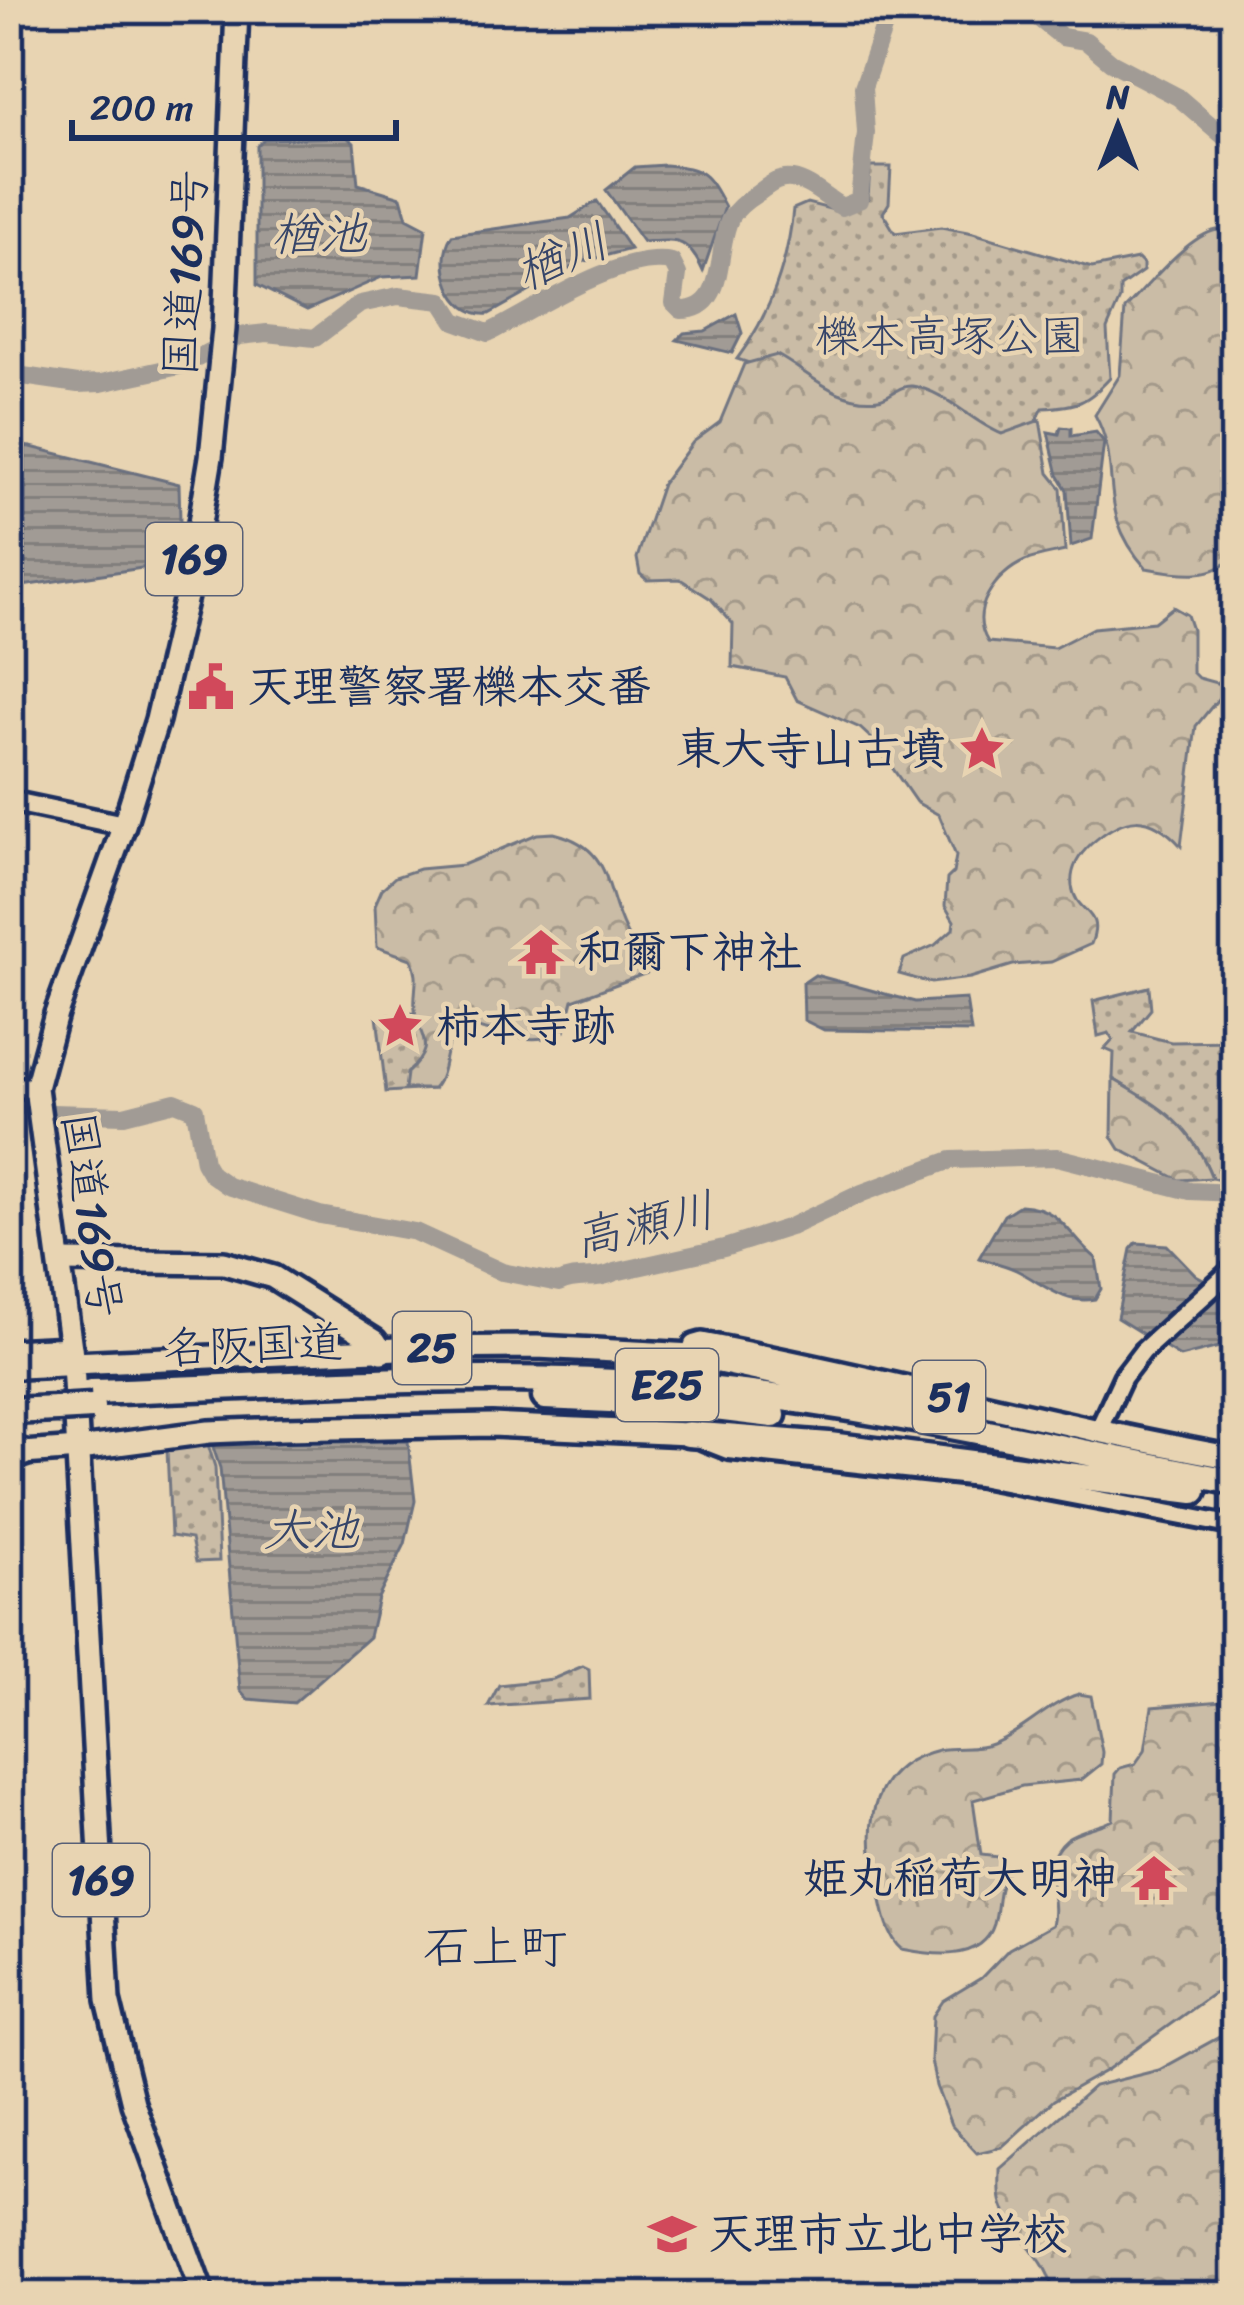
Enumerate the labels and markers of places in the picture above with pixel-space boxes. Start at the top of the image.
place label: 天理警察署櫟本交番 [247,647,652,727]
public building icon: 天理警察署櫟本交番 [186,662,236,712]
place label: 東大寺山古墳 [676,709,946,789]
place icon: 東大寺山古墳 [957,724,1007,774]
place label: 和爾下神社 [577,912,802,992]
temple icon: 和爾下神社 [516,927,566,977]
place label: 柿本寺跡 [436,986,616,1066]
place icon: 柿本寺跡 [375,1001,425,1051]
place label: 姫丸稲荷大明神 [803,1838,1118,1918]
temple icon: 姫丸稲荷大明神 [1129,1853,1179,1903]
place label: 天理市立北中学校 [708,2194,1068,2274]
school or university icon: 天理市立北中学校 [647,2209,697,2259]

